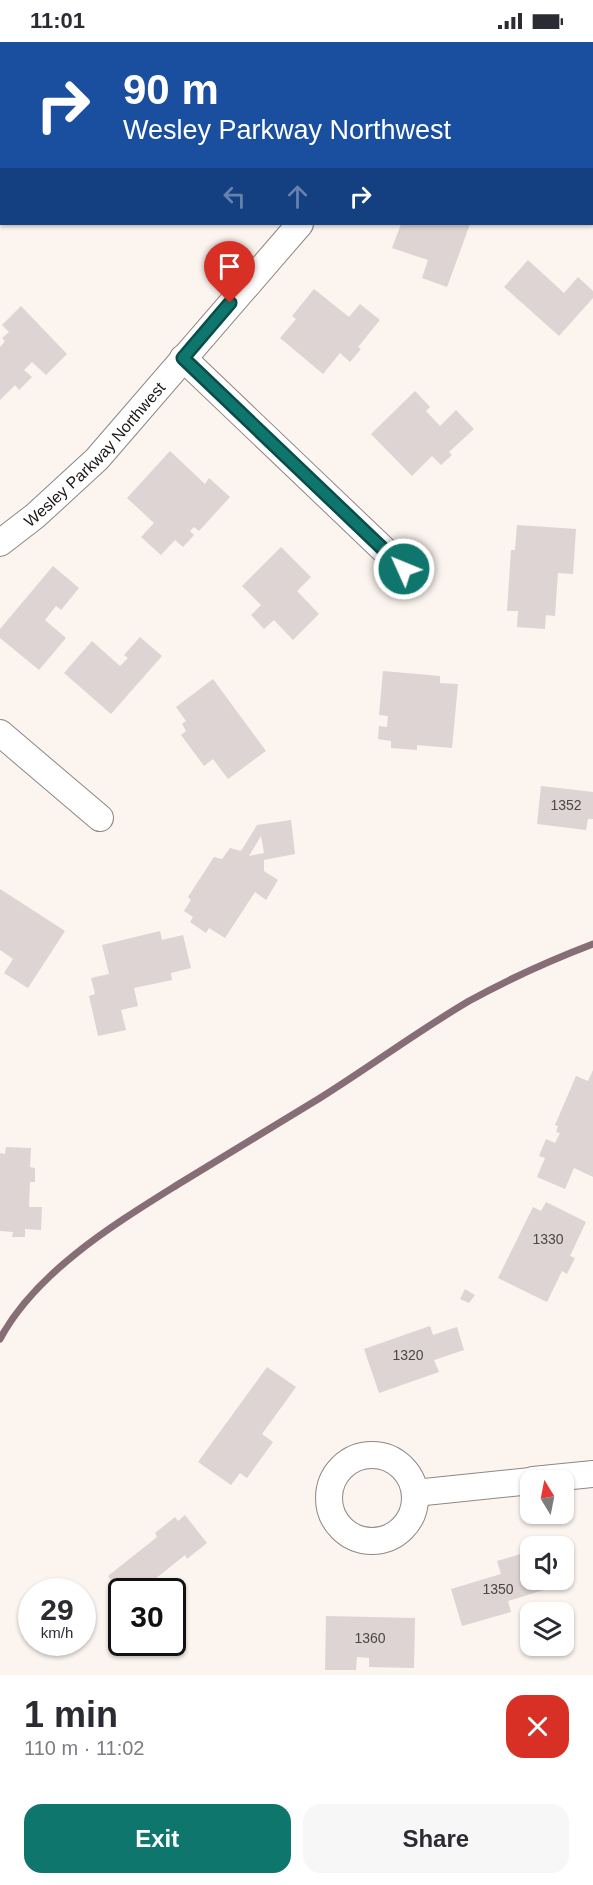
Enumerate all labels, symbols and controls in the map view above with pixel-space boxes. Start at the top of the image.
text: 11:01 [30,8,85,33]
icon: right [24,66,102,144]
text: 90 m [123,66,219,113]
text: Wesley Parkway Northwest [123,115,451,145]
icon: left [218,180,251,213]
icon: ahead [281,180,314,213]
icon: right [344,180,377,213]
pin [204,241,255,303]
icon: arrive [213,250,246,283]
street label: Wesley Parkway Northwest [21,378,168,530]
position arrow [372,537,436,601]
house number: 1352 [550,797,582,813]
house number: 1330 [532,1231,564,1247]
house number: 1320 [392,1347,424,1363]
north arrow [520,1470,574,1524]
map controls [520,1470,574,1656]
button: sound [520,1536,574,1590]
speed limit sign: 30 [108,1578,186,1656]
house number: 1350 [482,1581,514,1597]
text: 29 [40,1593,74,1626]
button: layers [520,1602,574,1656]
text: km/h [41,1624,73,1641]
house number: 1360 [354,1630,386,1646]
text: 1 min [24,1694,118,1735]
button: close [506,1695,569,1758]
text: 110 m · 11:02 [24,1737,144,1759]
button: Exit [24,1804,291,1873]
button: Share [303,1804,569,1873]

